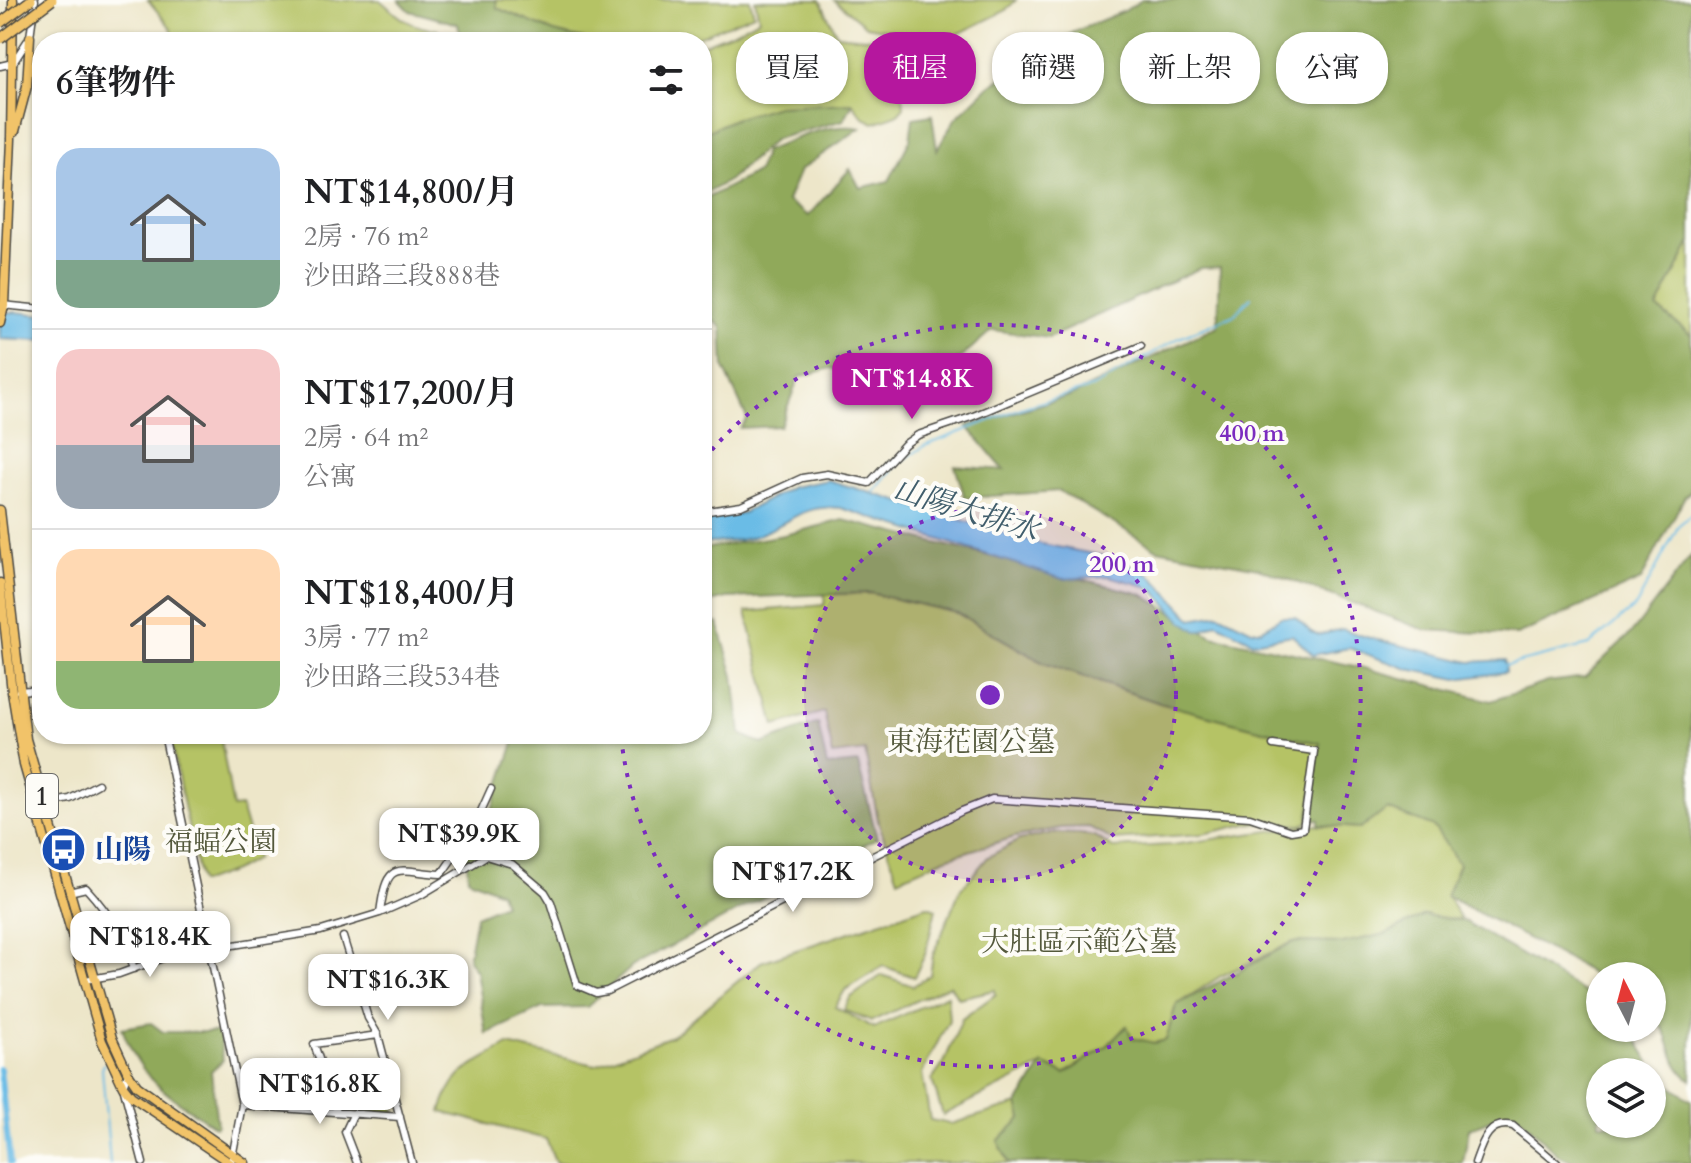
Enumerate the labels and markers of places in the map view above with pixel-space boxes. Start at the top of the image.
pin: NT$14.8K [829,353,995,421]
centre of rings [976,681,1004,709]
pin: NT$39.9K [376,808,542,876]
bus stop icon: 山陽 [40,826,88,874]
place label: 山陽 [95,831,151,869]
pin: NT$17.2K [710,846,876,914]
pin: NT$18.4K [67,911,233,979]
pin: NT$16.3K [305,954,471,1022]
pin: NT$16.8K [237,1058,403,1126]

